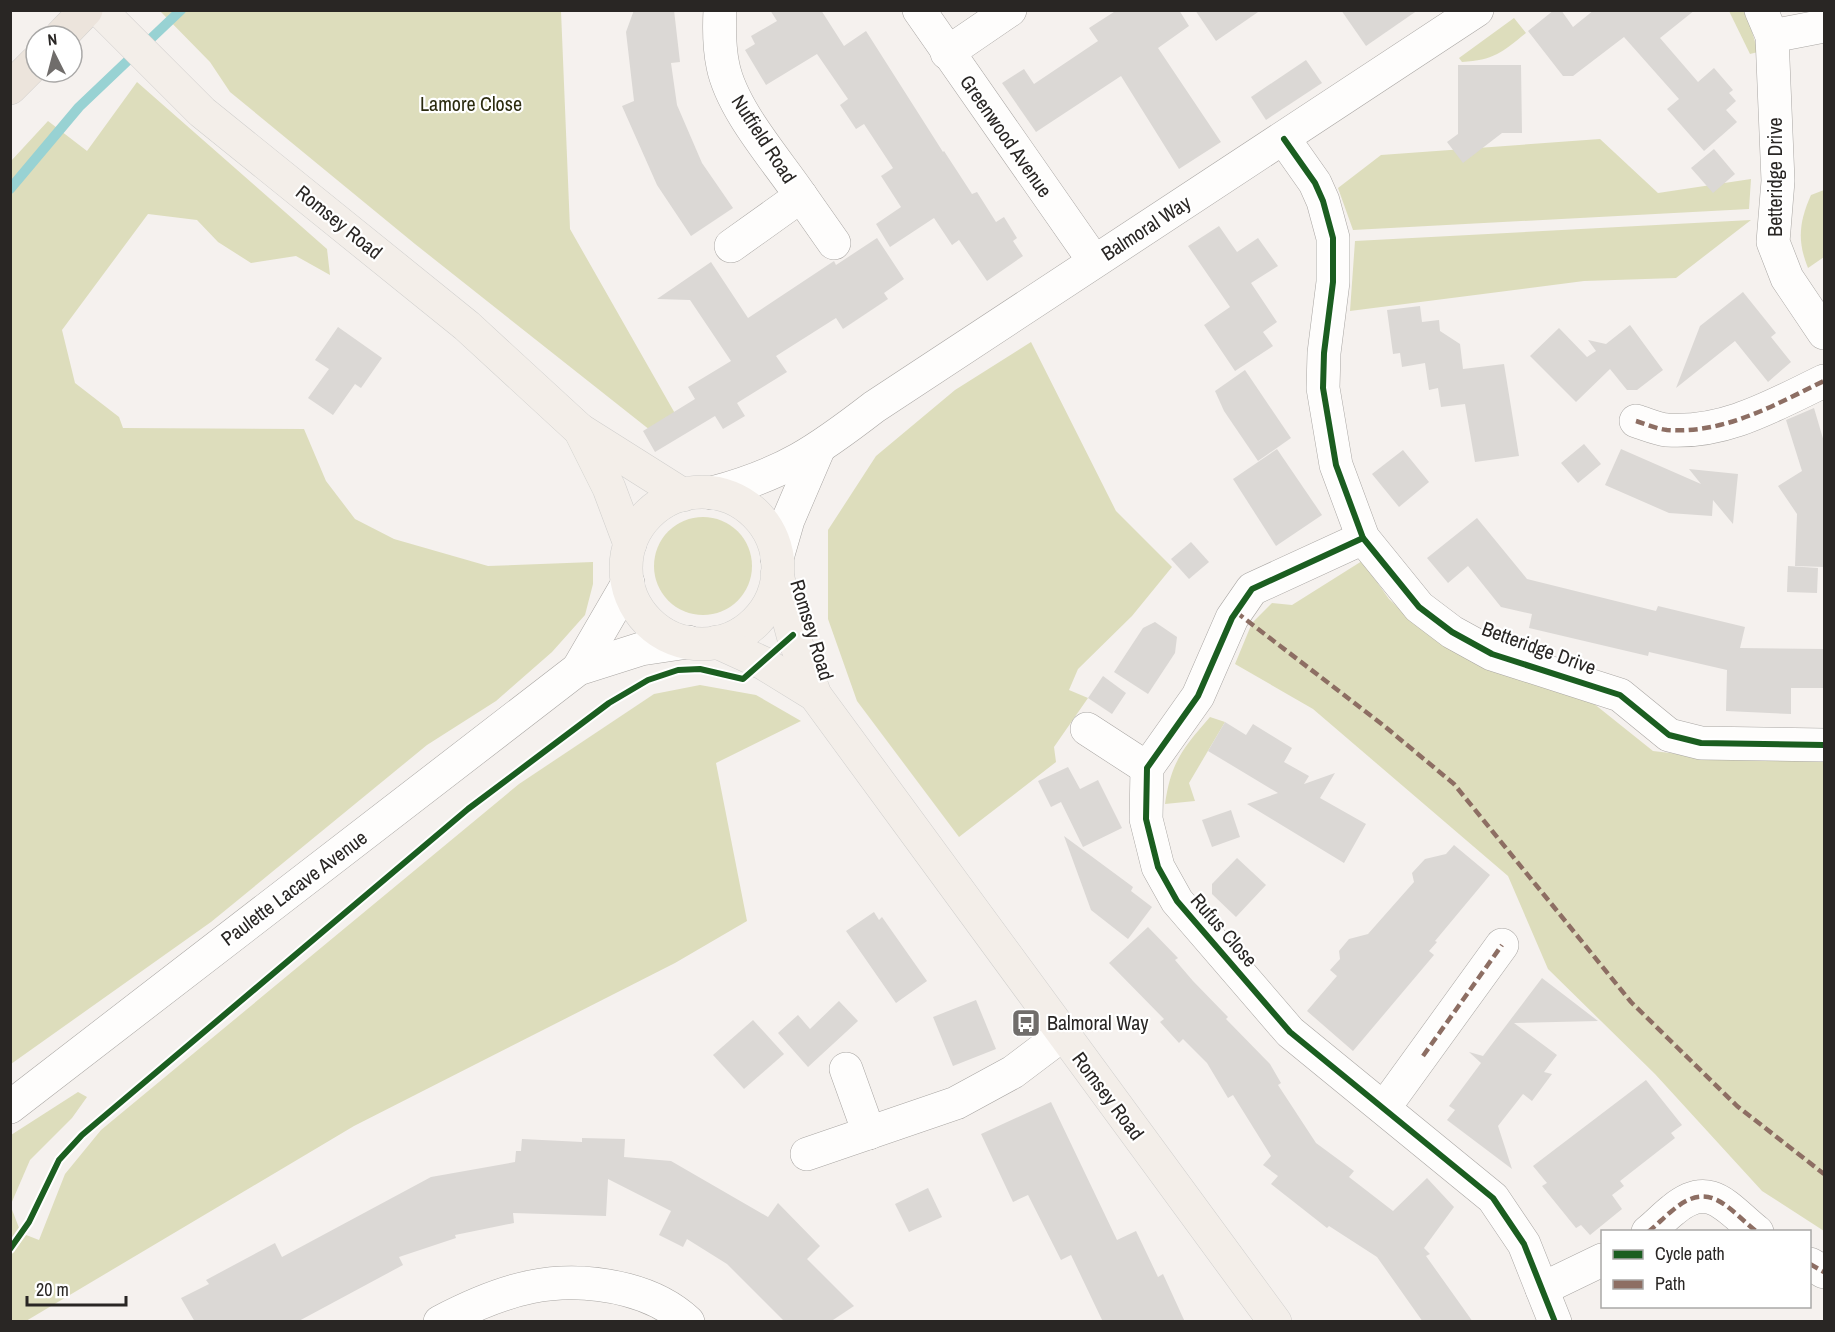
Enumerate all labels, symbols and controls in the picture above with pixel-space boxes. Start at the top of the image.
north arrow [24,24,84,84]
text: N [47,28,58,51]
street label: Greenwood Avenue [954,69,1059,202]
street label: Nutfield Road [726,89,803,188]
park label: Lamore Close [420,90,522,117]
street label: Betteridge Drive [1761,117,1788,237]
street label: Romsey Road [290,178,388,265]
street label: Balmoral Way [1096,188,1196,267]
street label: Romsey Road [784,576,841,683]
street label: Betteridge Drive [1478,614,1600,681]
street label: Paulette Lacave Avenue [215,824,372,952]
street label: Rufus Close [1185,887,1264,972]
bus stop icon: Balmoral Way [1010,1007,1042,1039]
place label: Balmoral Way [1047,1009,1149,1036]
street label: Romsey Road [1066,1046,1150,1145]
legend [1601,1230,1811,1308]
text: Cycle path [1655,1241,1725,1266]
scale bar [27,1269,126,1307]
text: Path [1655,1271,1685,1296]
text: 20 m [36,1277,69,1302]

